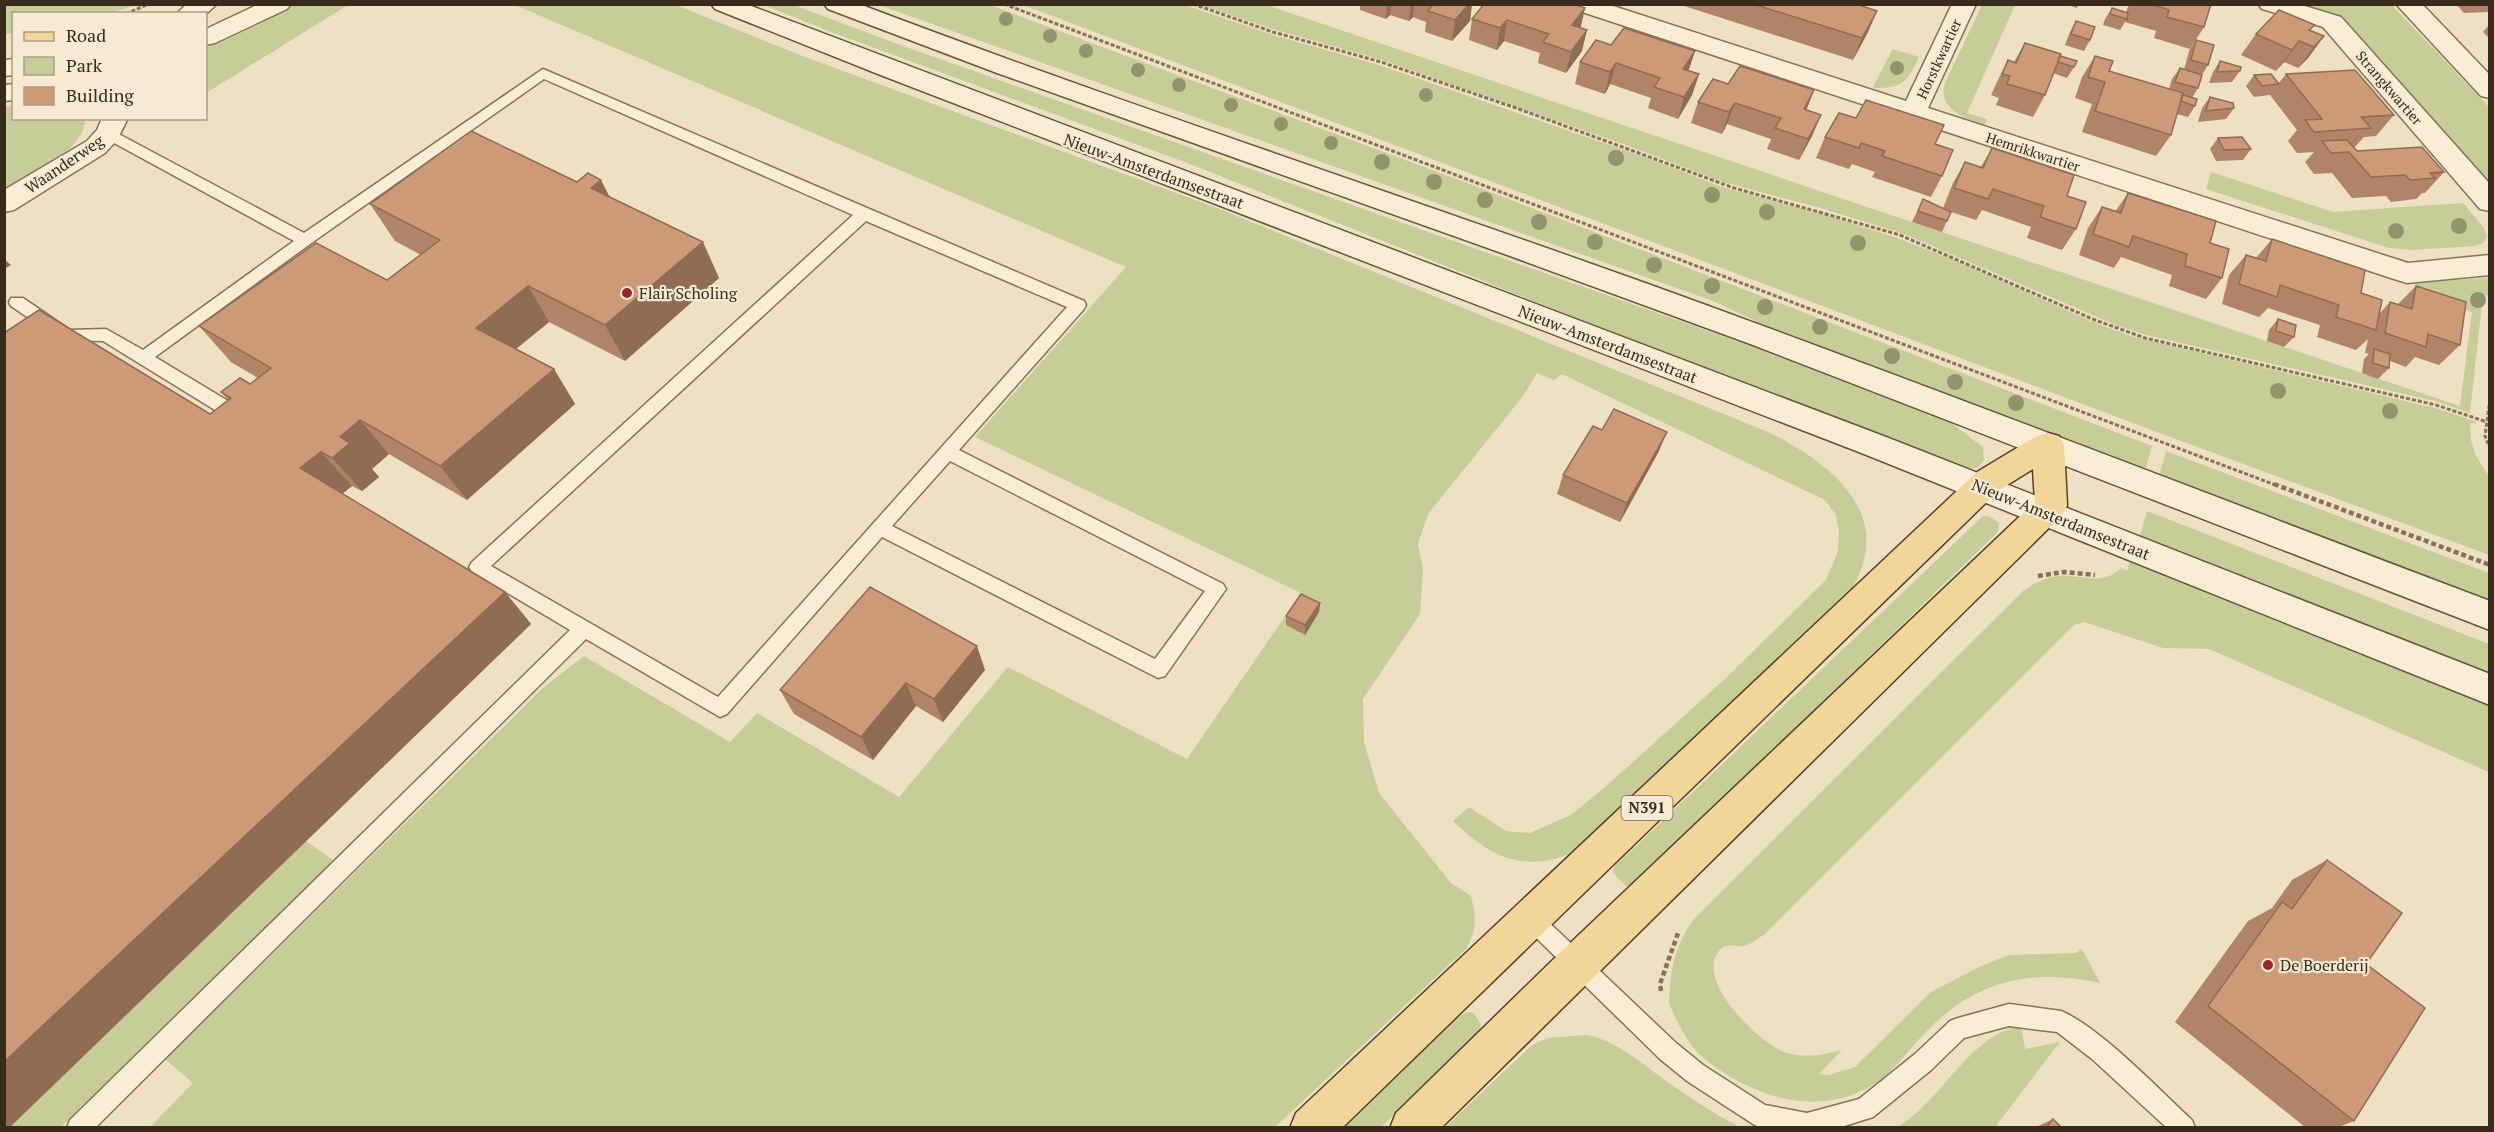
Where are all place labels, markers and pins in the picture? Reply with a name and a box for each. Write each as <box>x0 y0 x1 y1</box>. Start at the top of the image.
place label: Flair Scholing <box>639 282 738 304</box>
marker: Flair Scholing <box>620 286 634 300</box>
place label: De Boerderij <box>2280 954 2369 976</box>
marker: De Boerderij <box>2261 958 2275 972</box>

